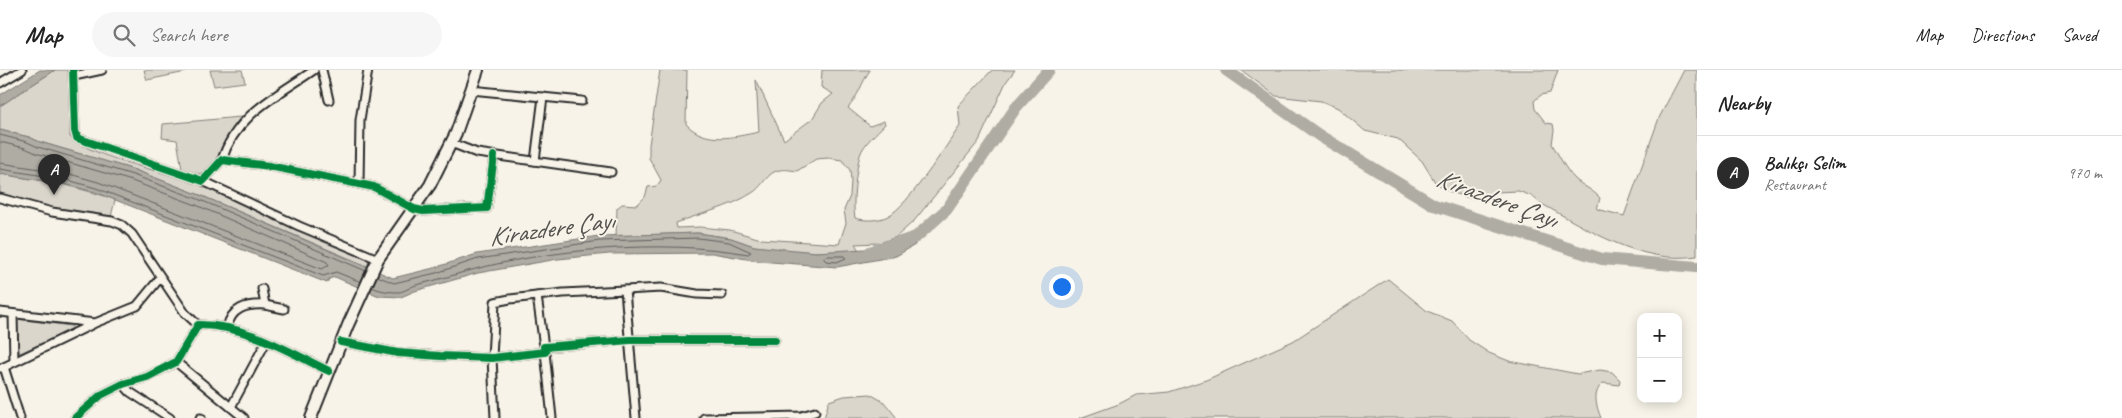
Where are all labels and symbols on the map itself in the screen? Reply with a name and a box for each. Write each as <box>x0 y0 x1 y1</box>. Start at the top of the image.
pin: A <box>38 154 70 195</box>
water label: Kirazdere Çayı <box>1432 161 1565 237</box>
water label: Kirazdere Çayı <box>486 203 619 254</box>
your location <box>1049 274 1075 300</box>

